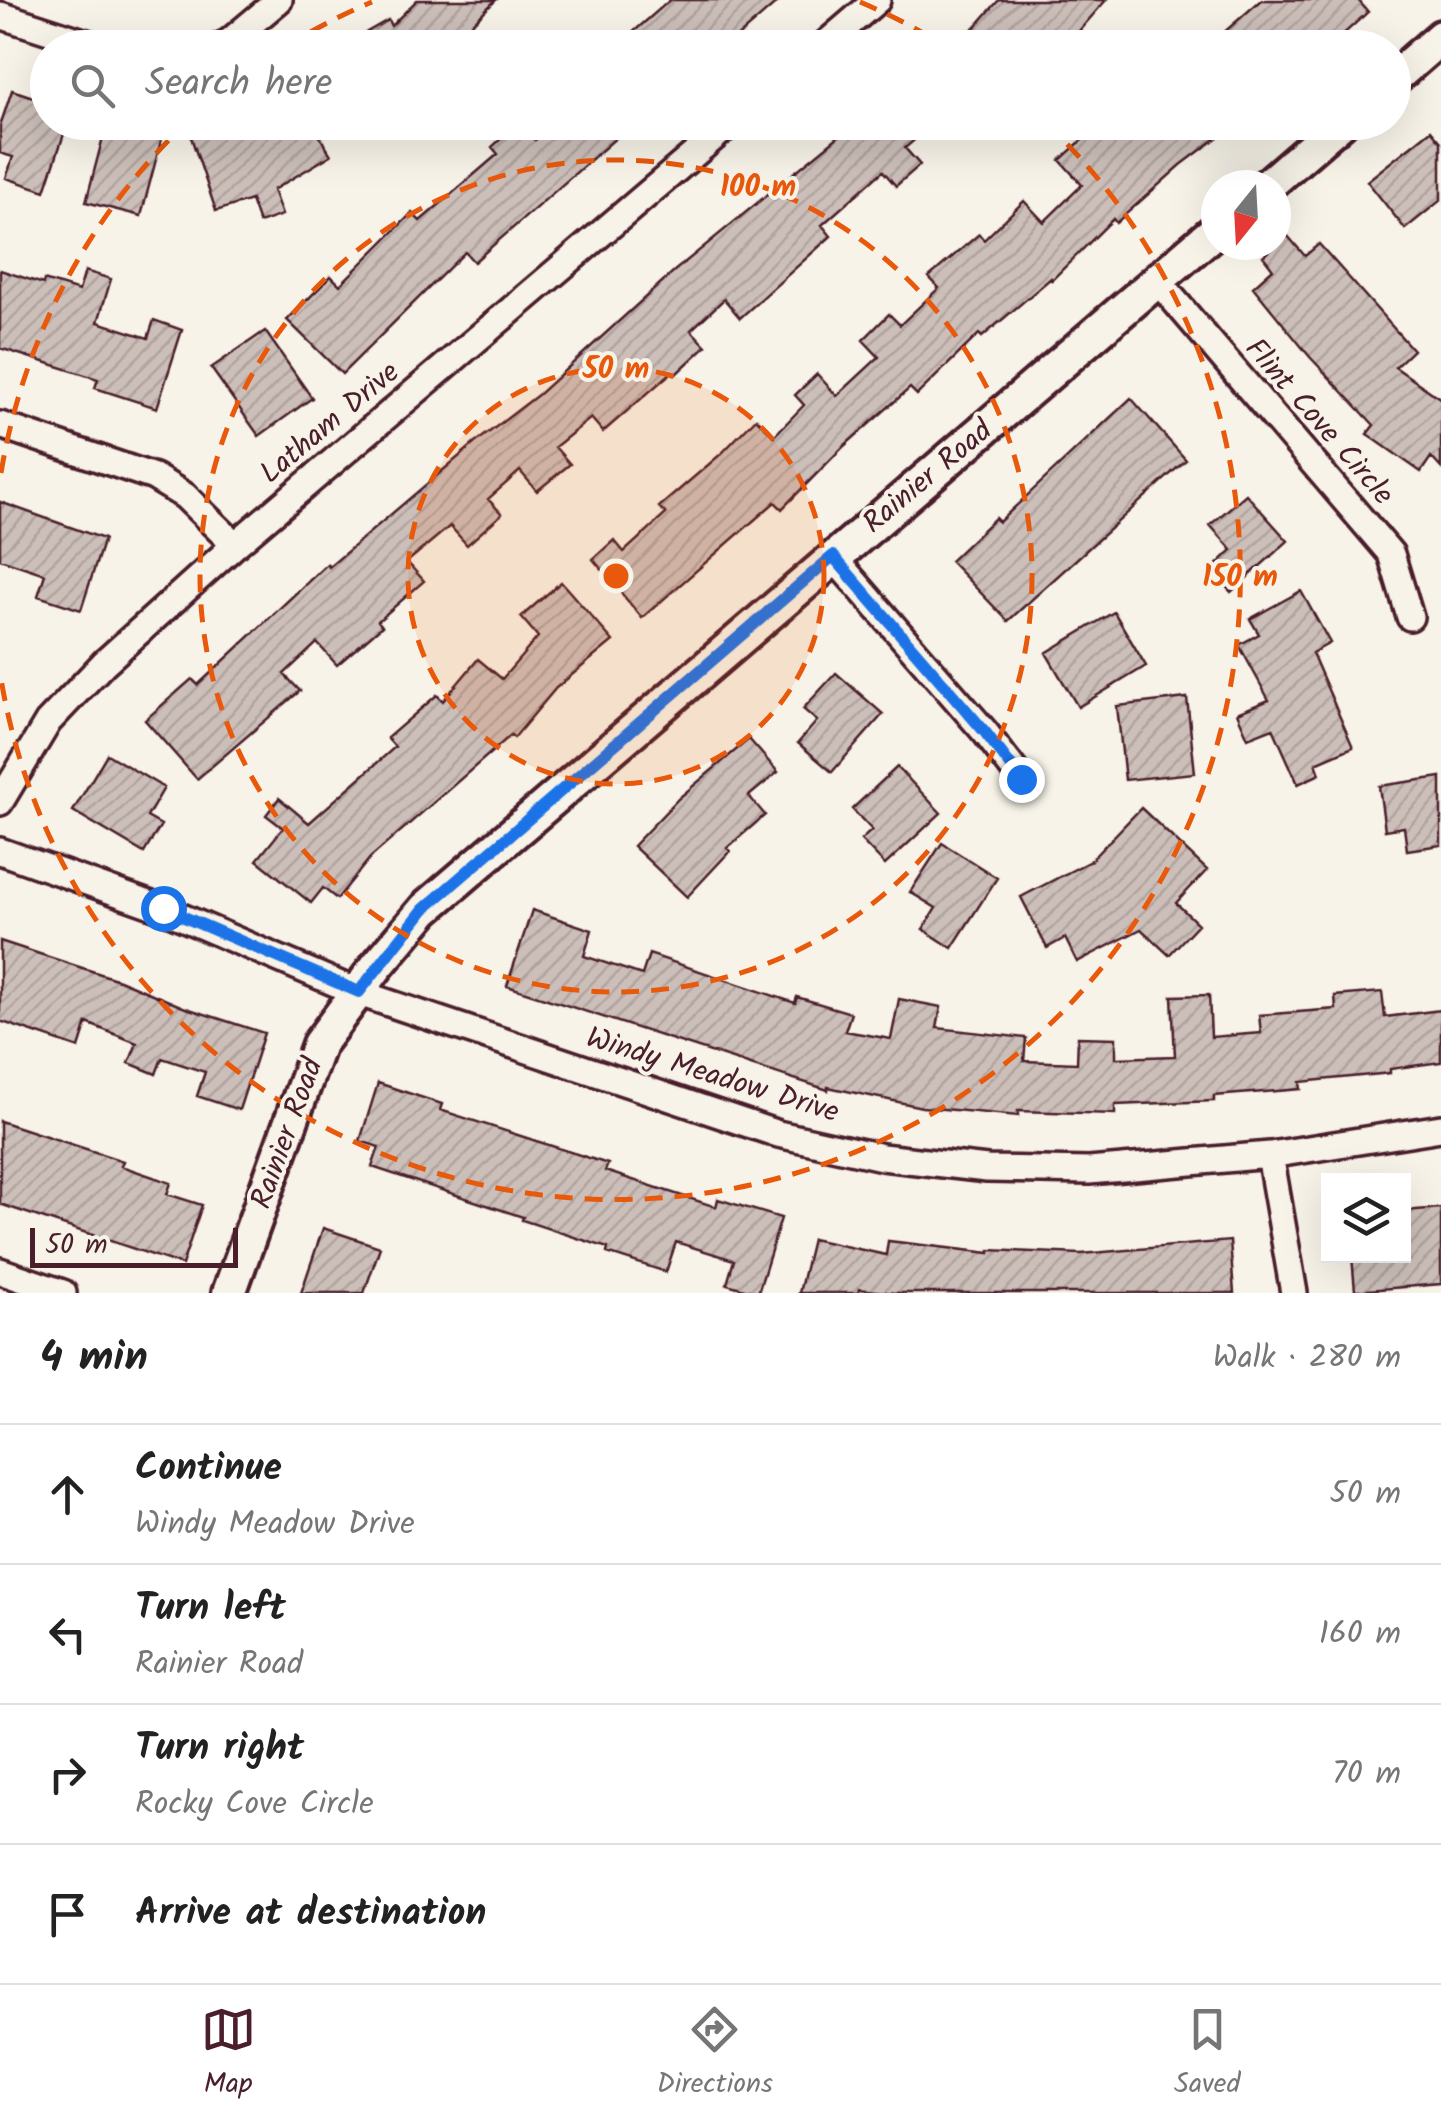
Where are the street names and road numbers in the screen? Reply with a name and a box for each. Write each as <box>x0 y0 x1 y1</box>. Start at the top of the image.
street label: Flint Cove Circle <box>1232 328 1405 517</box>
street label: Latham Drive <box>249 350 411 497</box>
street label: Rainier Road <box>853 408 1005 547</box>
street label: Windy Meadow Drive <box>580 1015 845 1137</box>
street label: Rainier Road <box>238 1051 338 1216</box>

